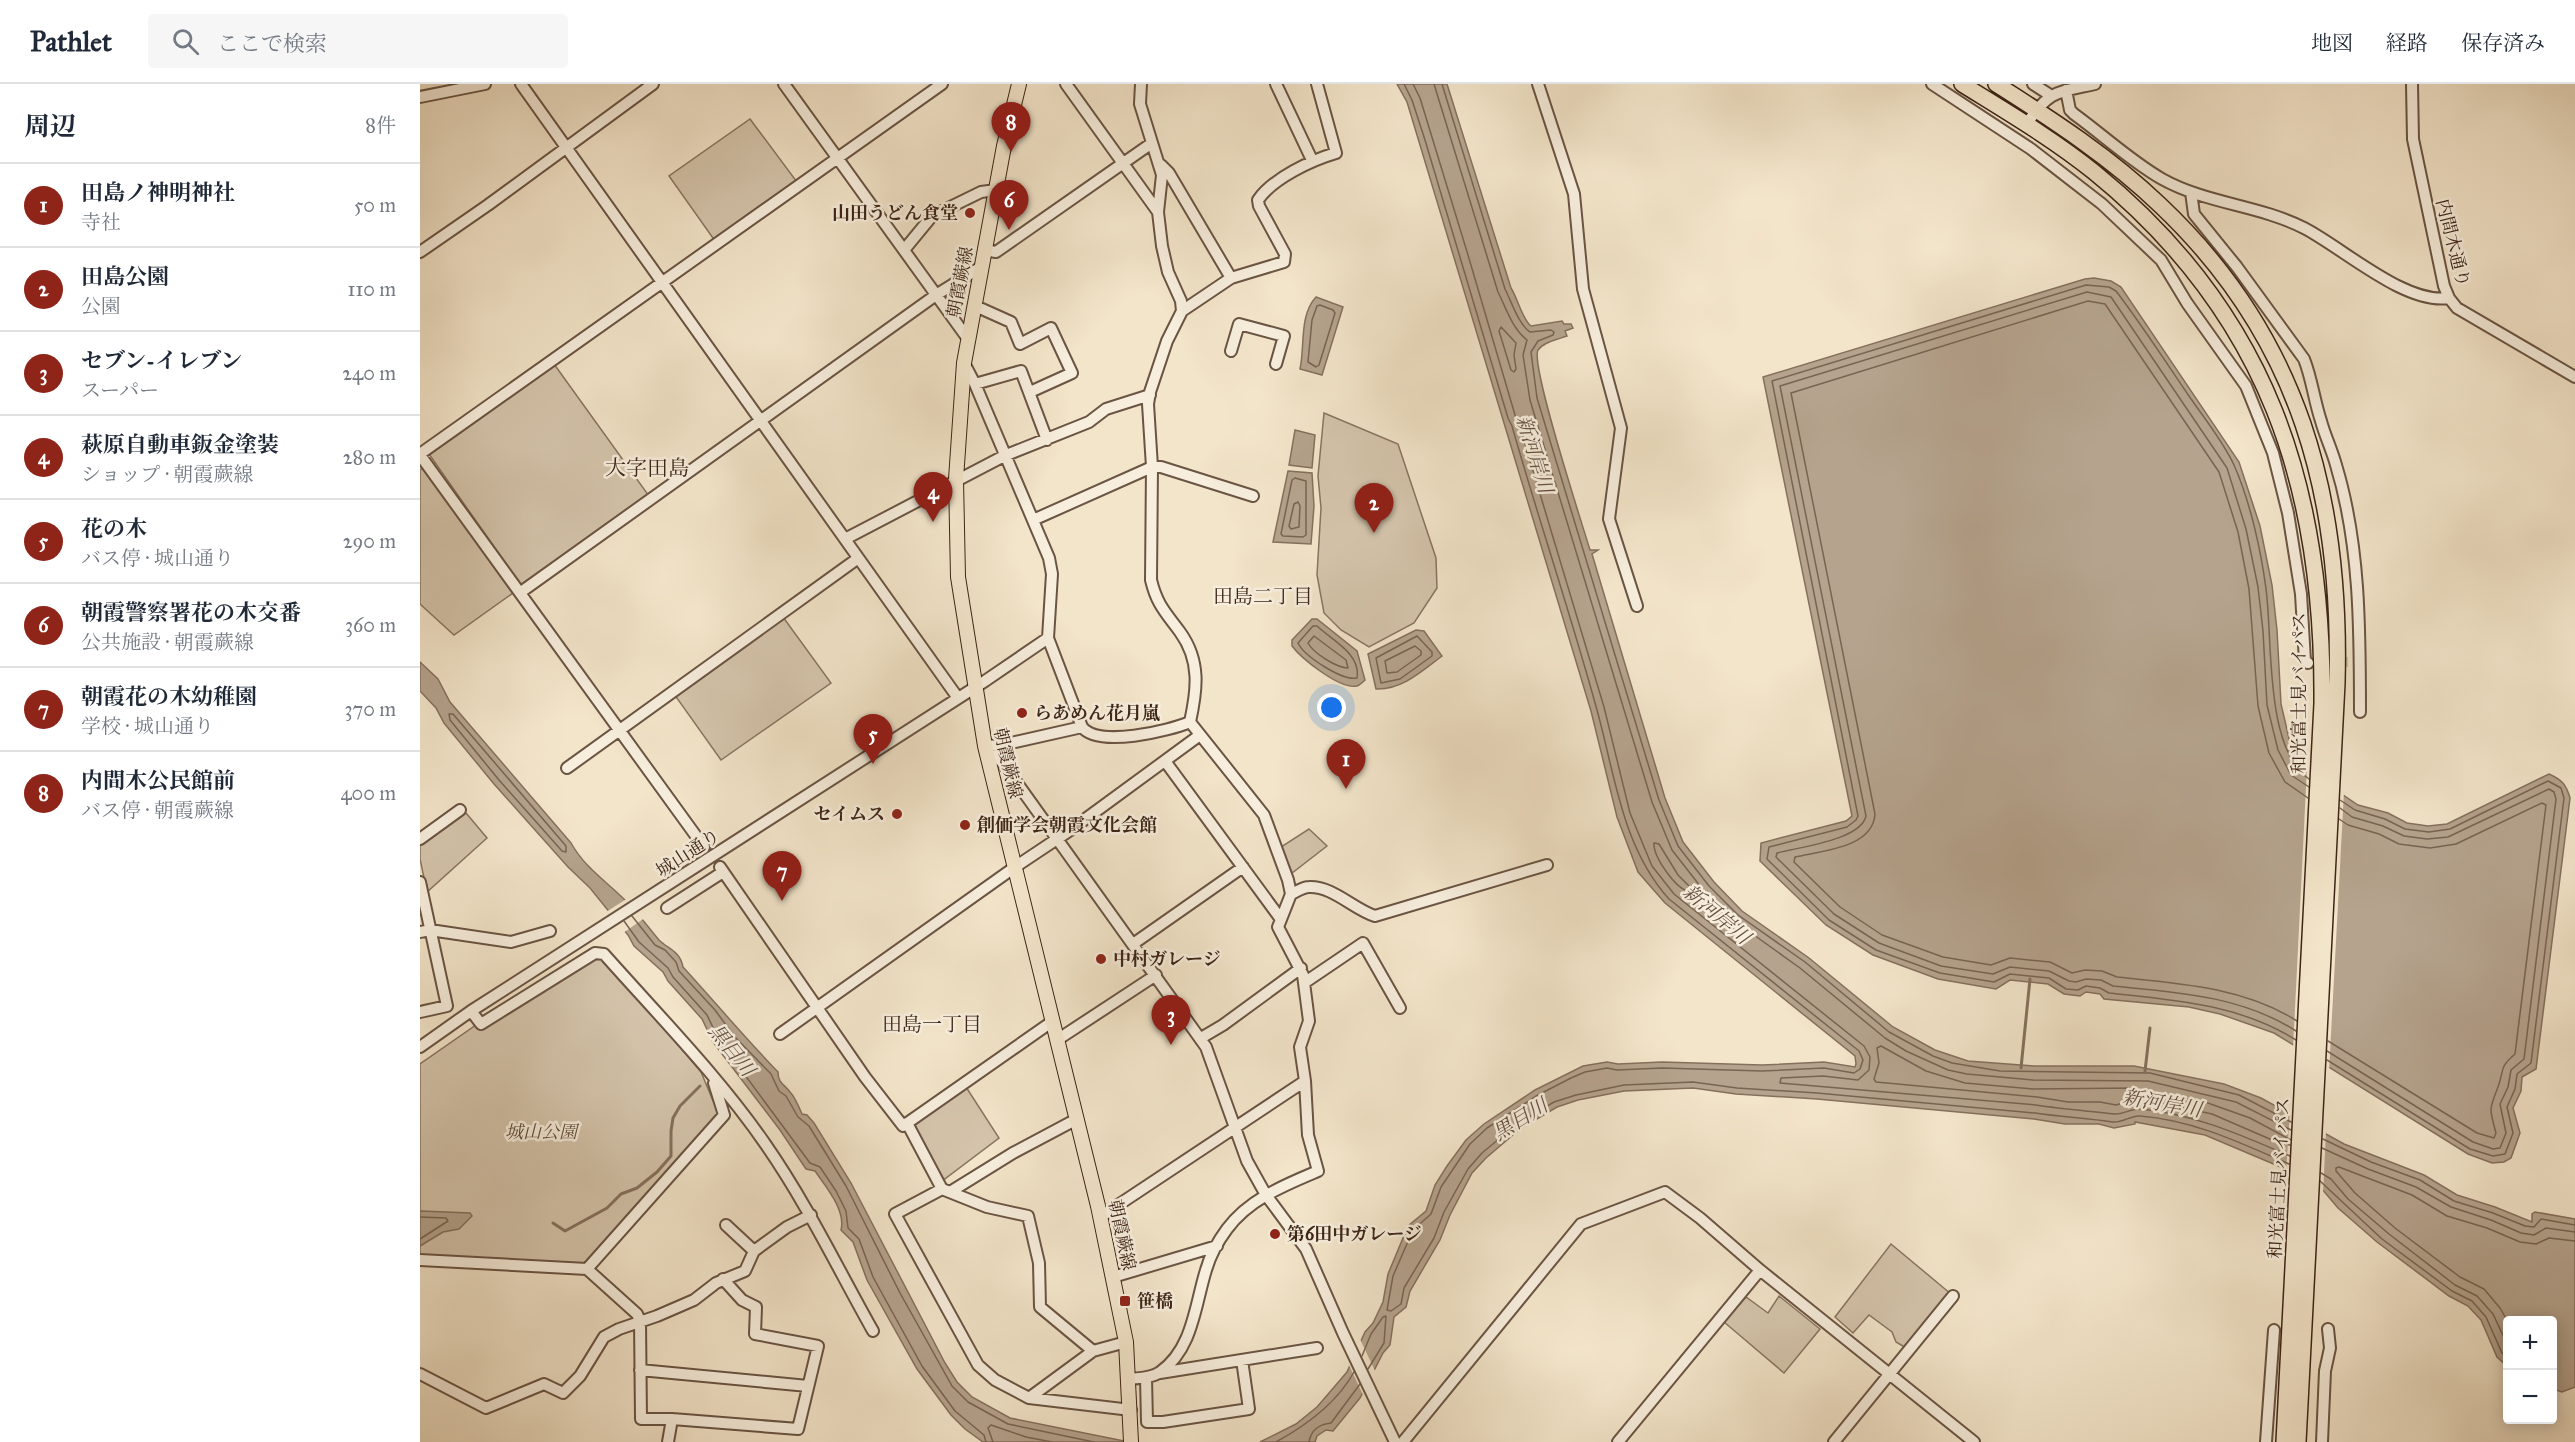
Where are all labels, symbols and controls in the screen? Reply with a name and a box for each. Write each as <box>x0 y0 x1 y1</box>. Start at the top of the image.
search box <box>148 14 568 68</box>
text: Pathlet <box>30 24 112 59</box>
icon: search <box>169 25 202 58</box>
text: ここで検索 <box>217 30 327 57</box>
text: 地図 <box>2311 30 2353 56</box>
text: 経路 <box>2386 30 2428 56</box>
text: 保存済み <box>2461 30 2545 56</box>
pin: 8 <box>992 103 1030 152</box>
text: 周辺 <box>24 110 76 142</box>
text: 8件 <box>365 113 396 137</box>
text: 田島ノ神明神社 <box>81 179 235 206</box>
pin: 6 <box>990 180 1028 230</box>
text: 1 <box>40 193 47 217</box>
text: 50 m <box>354 193 396 217</box>
street label: 内間木通り <box>2431 197 2475 289</box>
place label: 山田うどん食堂 <box>832 202 958 224</box>
marker: 山田うどん食堂 <box>963 206 977 220</box>
text: 寺社 <box>81 210 121 234</box>
street label: 朝霞蕨線 <box>942 245 978 319</box>
text: 田島公園 <box>81 263 169 290</box>
text: 2 <box>39 277 48 301</box>
text: 110 m <box>348 277 396 301</box>
text: 公園 <box>81 294 121 318</box>
text: セブン-イレブン <box>81 347 242 374</box>
text: 3 <box>40 361 48 385</box>
text: 240 m <box>342 361 396 385</box>
text: スーパー <box>81 378 159 402</box>
water label: 新河岸川 <box>1512 412 1559 498</box>
text: 萩原自動車鈑金塗装 <box>81 431 279 458</box>
text: 4 <box>38 445 49 469</box>
text: 280 m <box>343 445 396 469</box>
district label: 大字田島 <box>605 455 689 481</box>
text: ショップ · 朝霞蕨線 <box>81 462 254 486</box>
pin: 4 <box>914 472 952 522</box>
pin: 2 <box>1354 484 1394 533</box>
text: 花の木 <box>81 515 147 542</box>
text: 5 <box>39 529 48 553</box>
text: 290 m <box>343 529 396 553</box>
text: バス停 · 城山通り <box>81 546 234 570</box>
district label: 田島二丁目 <box>1213 584 1313 608</box>
text: 朝霞警察署花の木交番 <box>81 599 301 626</box>
street label: 和光富士見バイパス <box>2288 612 2310 774</box>
text: 6 <box>38 613 49 637</box>
text: 360 m <box>345 613 396 637</box>
text: 公共施設 · 朝霞蕨線 <box>81 630 254 654</box>
text: 朝霞花の木幼稚園 <box>81 683 257 710</box>
your location <box>1317 693 1346 722</box>
text: 7 <box>38 697 49 721</box>
text: 370 m <box>345 697 396 721</box>
place label: らあめん花月嵐 <box>1034 702 1160 724</box>
marker: らあめん花月嵐 <box>1015 706 1029 720</box>
text: 学校 · 城山通り <box>81 714 214 738</box>
pin: 5 <box>854 714 892 764</box>
street label: 朝霞蕨線 <box>989 725 1027 801</box>
pin: 1 <box>1326 740 1366 789</box>
text: 内間木公民館前 <box>81 767 235 794</box>
text: 8 <box>38 781 49 805</box>
text: 400 m <box>340 781 396 805</box>
text: バス停 · 朝霞蕨線 <box>81 798 234 822</box>
place label: セイムス <box>814 803 885 825</box>
marker: セイムス <box>890 807 904 821</box>
place label: 創価学会朝霞文化会館 <box>977 814 1157 836</box>
marker: 創価学会朝霞文化会館 <box>958 818 972 832</box>
street label: 城山通り <box>652 824 724 882</box>
pin: 7 <box>762 852 802 901</box>
water label: 新河岸川 <box>1679 879 1757 950</box>
place label: 中村ガレージ <box>1113 948 1221 970</box>
marker: 中村ガレージ <box>1094 952 1108 966</box>
pin: 3 <box>1152 996 1191 1045</box>
district label: 田島一丁目 <box>882 1012 982 1036</box>
water label: 黒目川 <box>704 1019 761 1082</box>
water label: 新河岸川 <box>2121 1084 2205 1122</box>
water label: 黒目川 <box>1488 1092 1553 1145</box>
street label: 和光富士見バイパス <box>2264 1097 2294 1259</box>
park label: 城山公園 <box>505 1121 580 1143</box>
street label: 朝霞蕨線 <box>1104 1197 1140 1273</box>
place label: 第6田中ガレージ <box>1287 1223 1422 1245</box>
marker: 第6田中ガレージ <box>1268 1227 1282 1241</box>
place label: 笹橋 <box>1137 1290 1173 1312</box>
marker: 笹橋 <box>1118 1294 1132 1308</box>
map controls <box>2503 1316 2557 1424</box>
button: + <box>2503 1316 2557 1370</box>
button: − <box>2503 1370 2557 1424</box>

